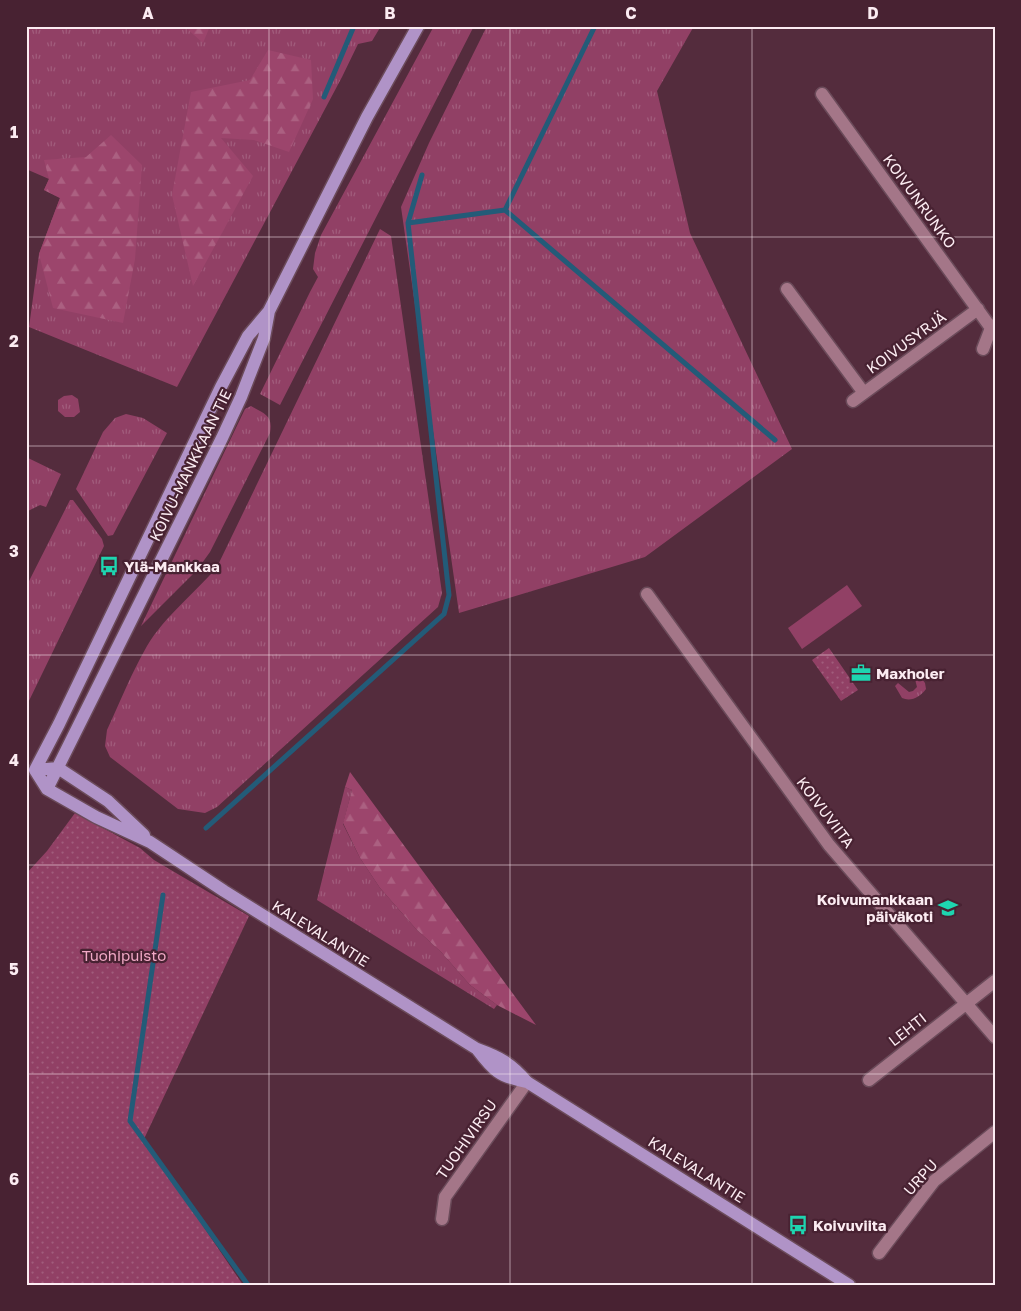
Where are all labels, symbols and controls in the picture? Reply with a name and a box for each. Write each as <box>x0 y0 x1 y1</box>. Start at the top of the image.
text: A <box>142 3 154 23</box>
text: B <box>384 3 396 23</box>
text: C <box>625 3 637 23</box>
text: D <box>867 3 879 23</box>
text: 1 <box>10 122 18 142</box>
street label: KOIVUNRUNKO <box>880 150 960 252</box>
street label: KOIVUSYRJÄ <box>863 307 949 377</box>
text: 2 <box>9 331 19 351</box>
street label: KOIVU-MANKKAAN TIE <box>145 386 235 544</box>
text: 3 <box>9 541 19 561</box>
bus stop icon: Ylä-Mankkaa <box>98 555 120 577</box>
place label: Ylä-Mankkaa <box>124 557 220 575</box>
office icon: Maxholer <box>850 662 872 684</box>
place label: Maxholer <box>876 664 945 682</box>
text: 4 <box>9 750 19 770</box>
street label: KOIVUVIITA <box>793 773 859 851</box>
place label: Koivumankkaan päiväkoti <box>817 890 933 925</box>
street label: KALEVALANTIE <box>269 896 373 970</box>
school or university icon: Koivumankkaan päiväkoti <box>937 897 959 919</box>
park label: Tuohipuisto <box>82 946 166 964</box>
text: 5 <box>9 959 19 979</box>
street label: LEHTI <box>884 1009 930 1049</box>
street label: TUOHIVIRSU <box>432 1096 500 1182</box>
street label: KALEVALANTIE <box>645 1132 749 1206</box>
street label: URPU <box>899 1155 941 1199</box>
text: 6 <box>9 1169 19 1189</box>
bus stop icon: Koivuviita <box>787 1214 809 1236</box>
place label: Koivuviita <box>813 1216 887 1234</box>

